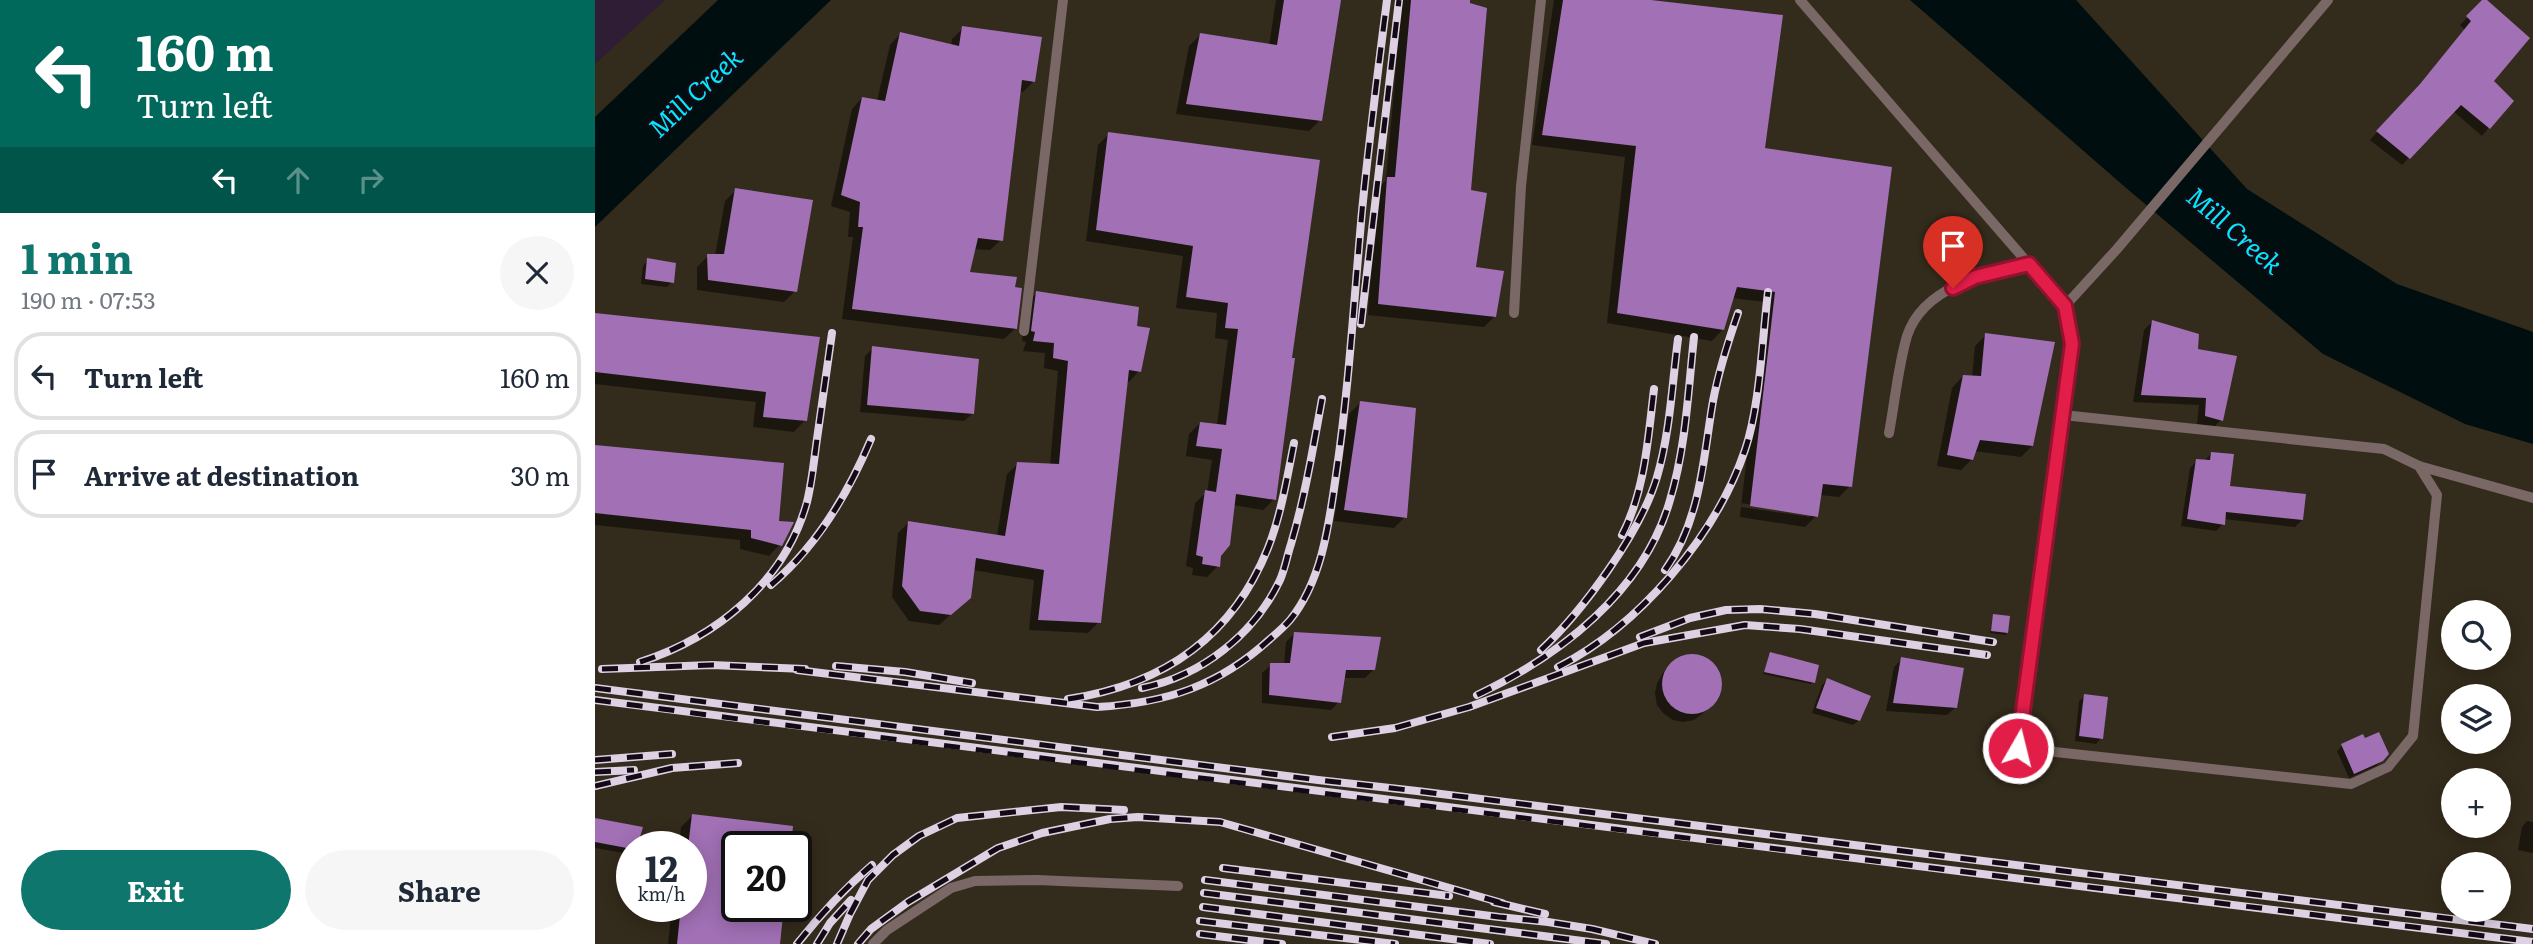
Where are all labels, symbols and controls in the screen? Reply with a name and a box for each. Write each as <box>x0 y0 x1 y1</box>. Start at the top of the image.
text: 160 m <box>136 13 274 86</box>
icon: left <box>21 28 112 119</box>
water label: Mill Creek <box>638 36 750 145</box>
text: Turn left <box>136 80 273 128</box>
icon: left <box>206 161 244 199</box>
icon: ahead <box>279 161 317 199</box>
icon: right <box>352 161 390 199</box>
water label: Mill Creek <box>2179 176 2293 282</box>
pin <box>1923 216 1983 288</box>
text: 1 min <box>21 225 133 287</box>
icon: arrive <box>1934 227 1972 265</box>
button: close <box>500 236 574 310</box>
text: 190 m · 07:53 <box>21 282 156 316</box>
icon: left <box>25 357 63 395</box>
text: Turn left <box>84 357 203 396</box>
text: 160 m <box>500 357 570 396</box>
icon: arrive <box>25 455 63 493</box>
text: Arrive at destination <box>84 455 359 494</box>
text: 30 m <box>510 455 570 494</box>
map controls <box>2441 600 2511 922</box>
button: search <box>2441 600 2511 670</box>
button: layers <box>2441 684 2511 754</box>
position arrow <box>1981 711 2055 785</box>
button: + <box>2441 768 2511 838</box>
speed limit sign: 20 <box>721 831 812 922</box>
text: 12 <box>645 841 678 893</box>
button: Exit <box>21 850 291 930</box>
button: Share <box>305 850 574 930</box>
button: − <box>2441 852 2511 922</box>
text: km/h <box>638 880 685 907</box>

